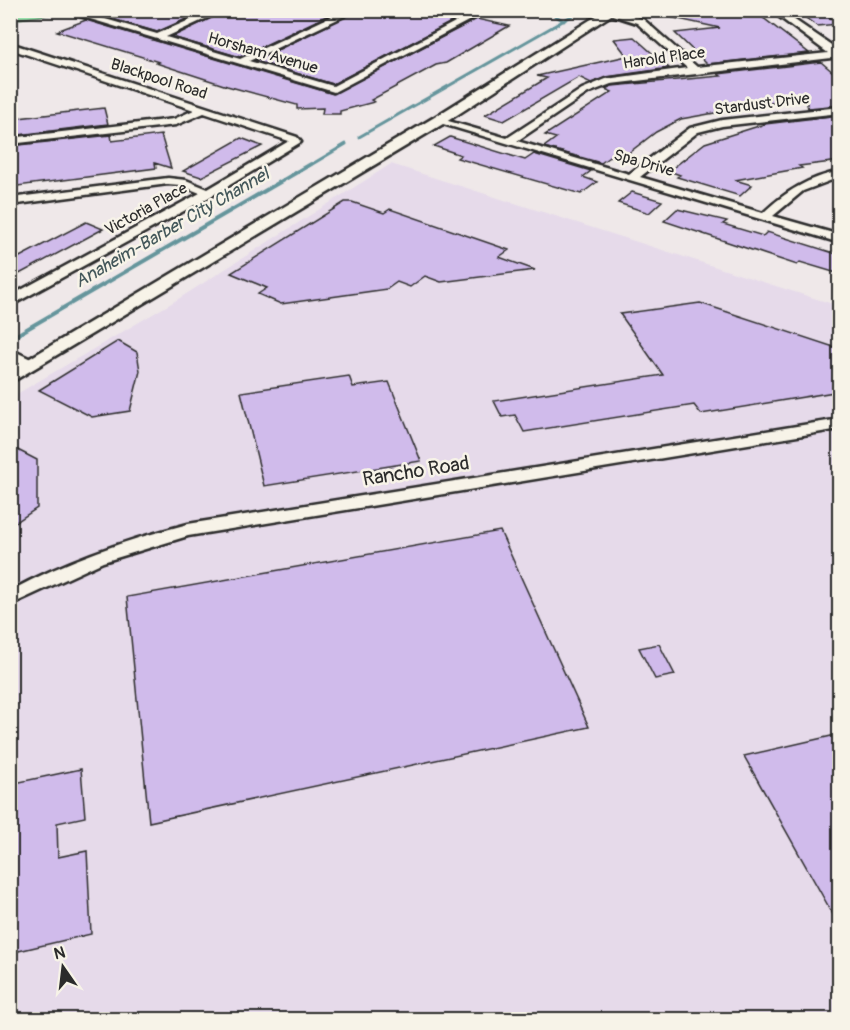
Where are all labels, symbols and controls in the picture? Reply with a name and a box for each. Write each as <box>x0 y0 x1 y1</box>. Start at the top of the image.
street label: Horsham Avenue <box>206 28 320 78</box>
street label: Harold Place <box>622 42 706 74</box>
street label: Blackpool Road <box>108 54 210 104</box>
street label: Stardust Drive <box>713 88 811 120</box>
street label: Spa Drive <box>611 145 677 181</box>
water label: Anaheim-Barber City Channel <box>71 162 275 293</box>
street label: Victoria Place <box>101 178 191 240</box>
street label: Rancho Road <box>361 450 471 492</box>
north arrow <box>33 937 93 997</box>
text: N <box>52 942 67 964</box>

